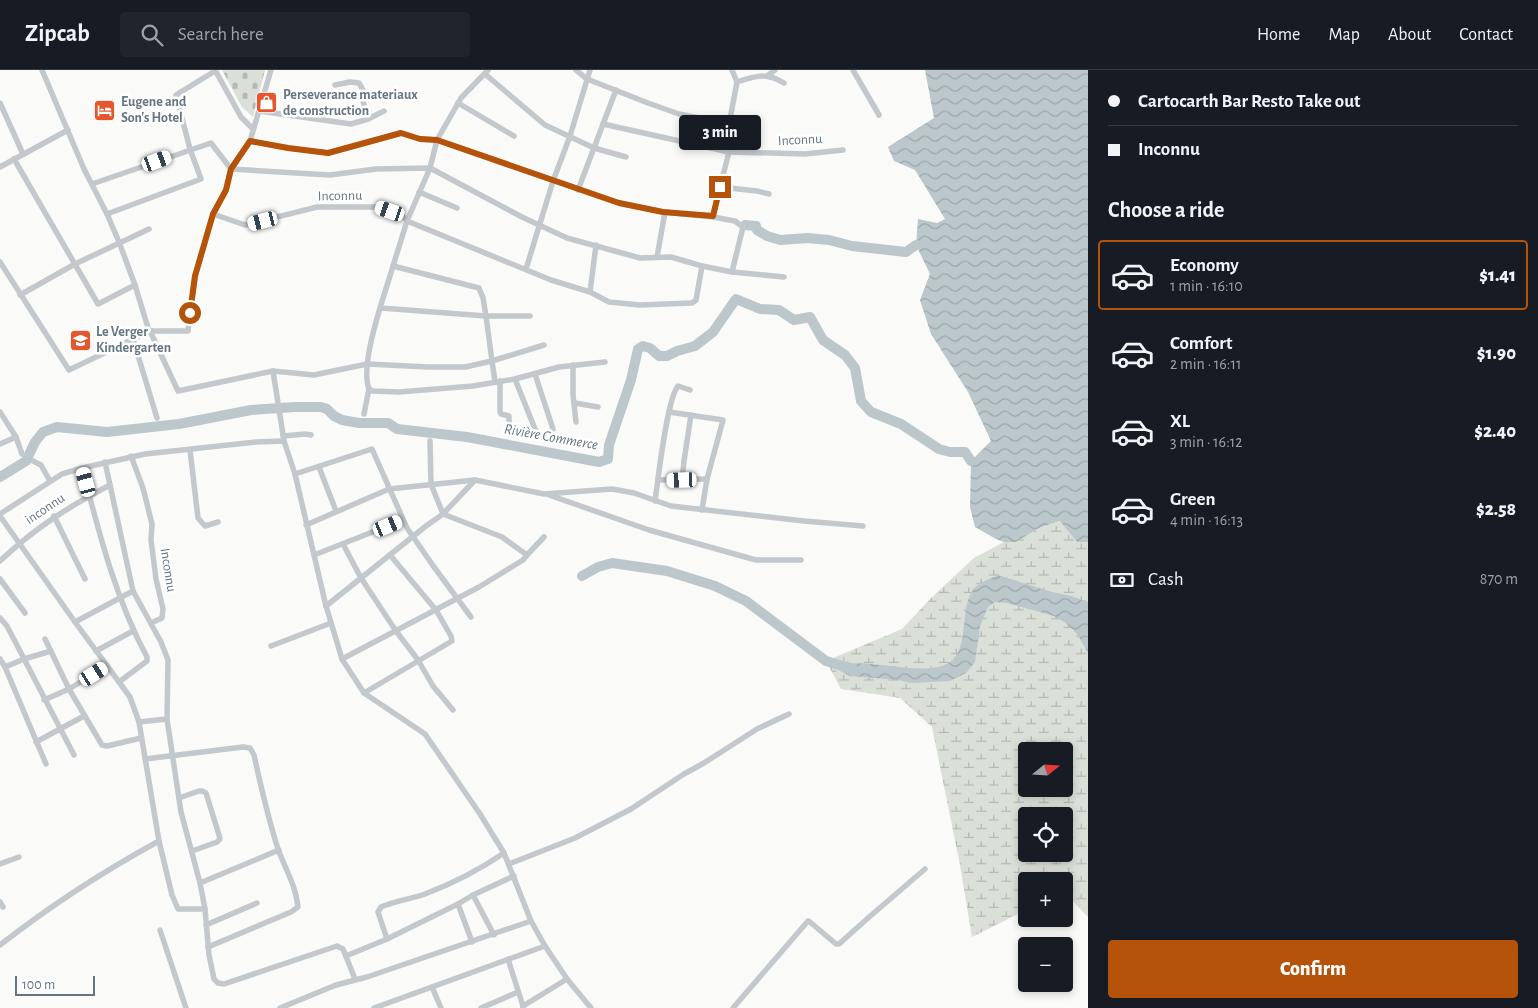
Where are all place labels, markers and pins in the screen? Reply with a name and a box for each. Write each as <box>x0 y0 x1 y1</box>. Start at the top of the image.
place label: Perseverance materiaux de construction <box>283 88 418 118</box>
shop icon: Perseverance materiaux de construction <box>255 91 279 115</box>
place label: Eugene and Son's Hotel <box>121 95 187 125</box>
hotel icon: Eugene and Son's Hotel <box>93 98 117 122</box>
place label: Le Verger Kindergarten <box>96 325 171 355</box>
school or university icon: Le Verger Kindergarten <box>68 328 92 352</box>

